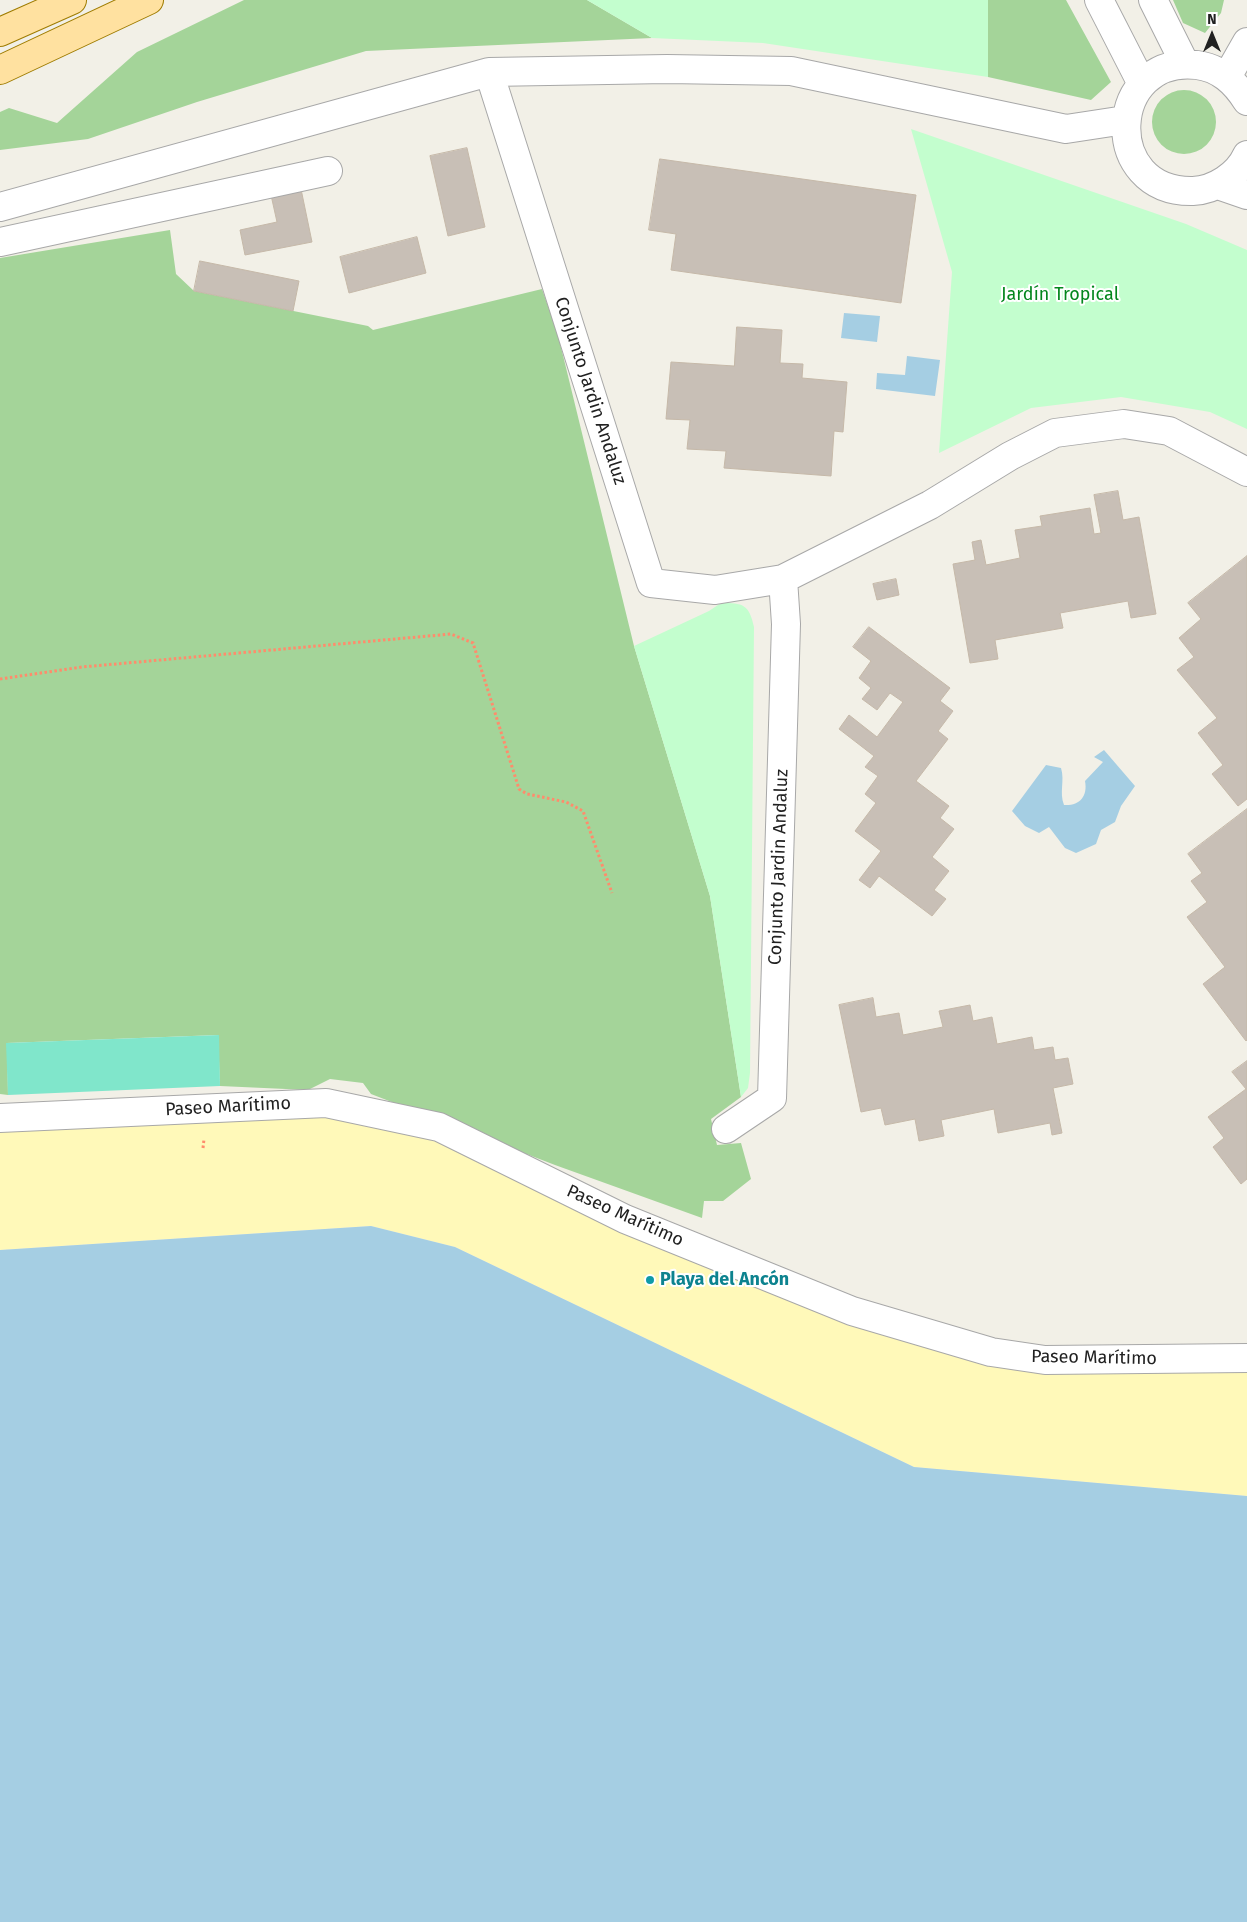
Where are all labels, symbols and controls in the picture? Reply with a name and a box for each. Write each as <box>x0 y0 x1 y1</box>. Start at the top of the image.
north arrow <box>1187 10 1237 60</box>
text: N <box>1207 11 1217 28</box>
park label: Jardín Tropical <box>1001 284 1119 306</box>
street label: Conjunto Jardin Andaluz <box>549 294 631 488</box>
street label: Conjunto Jardin Andaluz <box>765 769 793 965</box>
street label: Paseo Marítimo <box>165 1093 291 1121</box>
street label: Paseo Marítimo <box>563 1181 687 1251</box>
place label: Playa del Ancón <box>660 1269 789 1291</box>
marker: Playa del Ancón <box>644 1274 656 1286</box>
street label: Paseo Marítimo <box>1031 1346 1157 1370</box>

